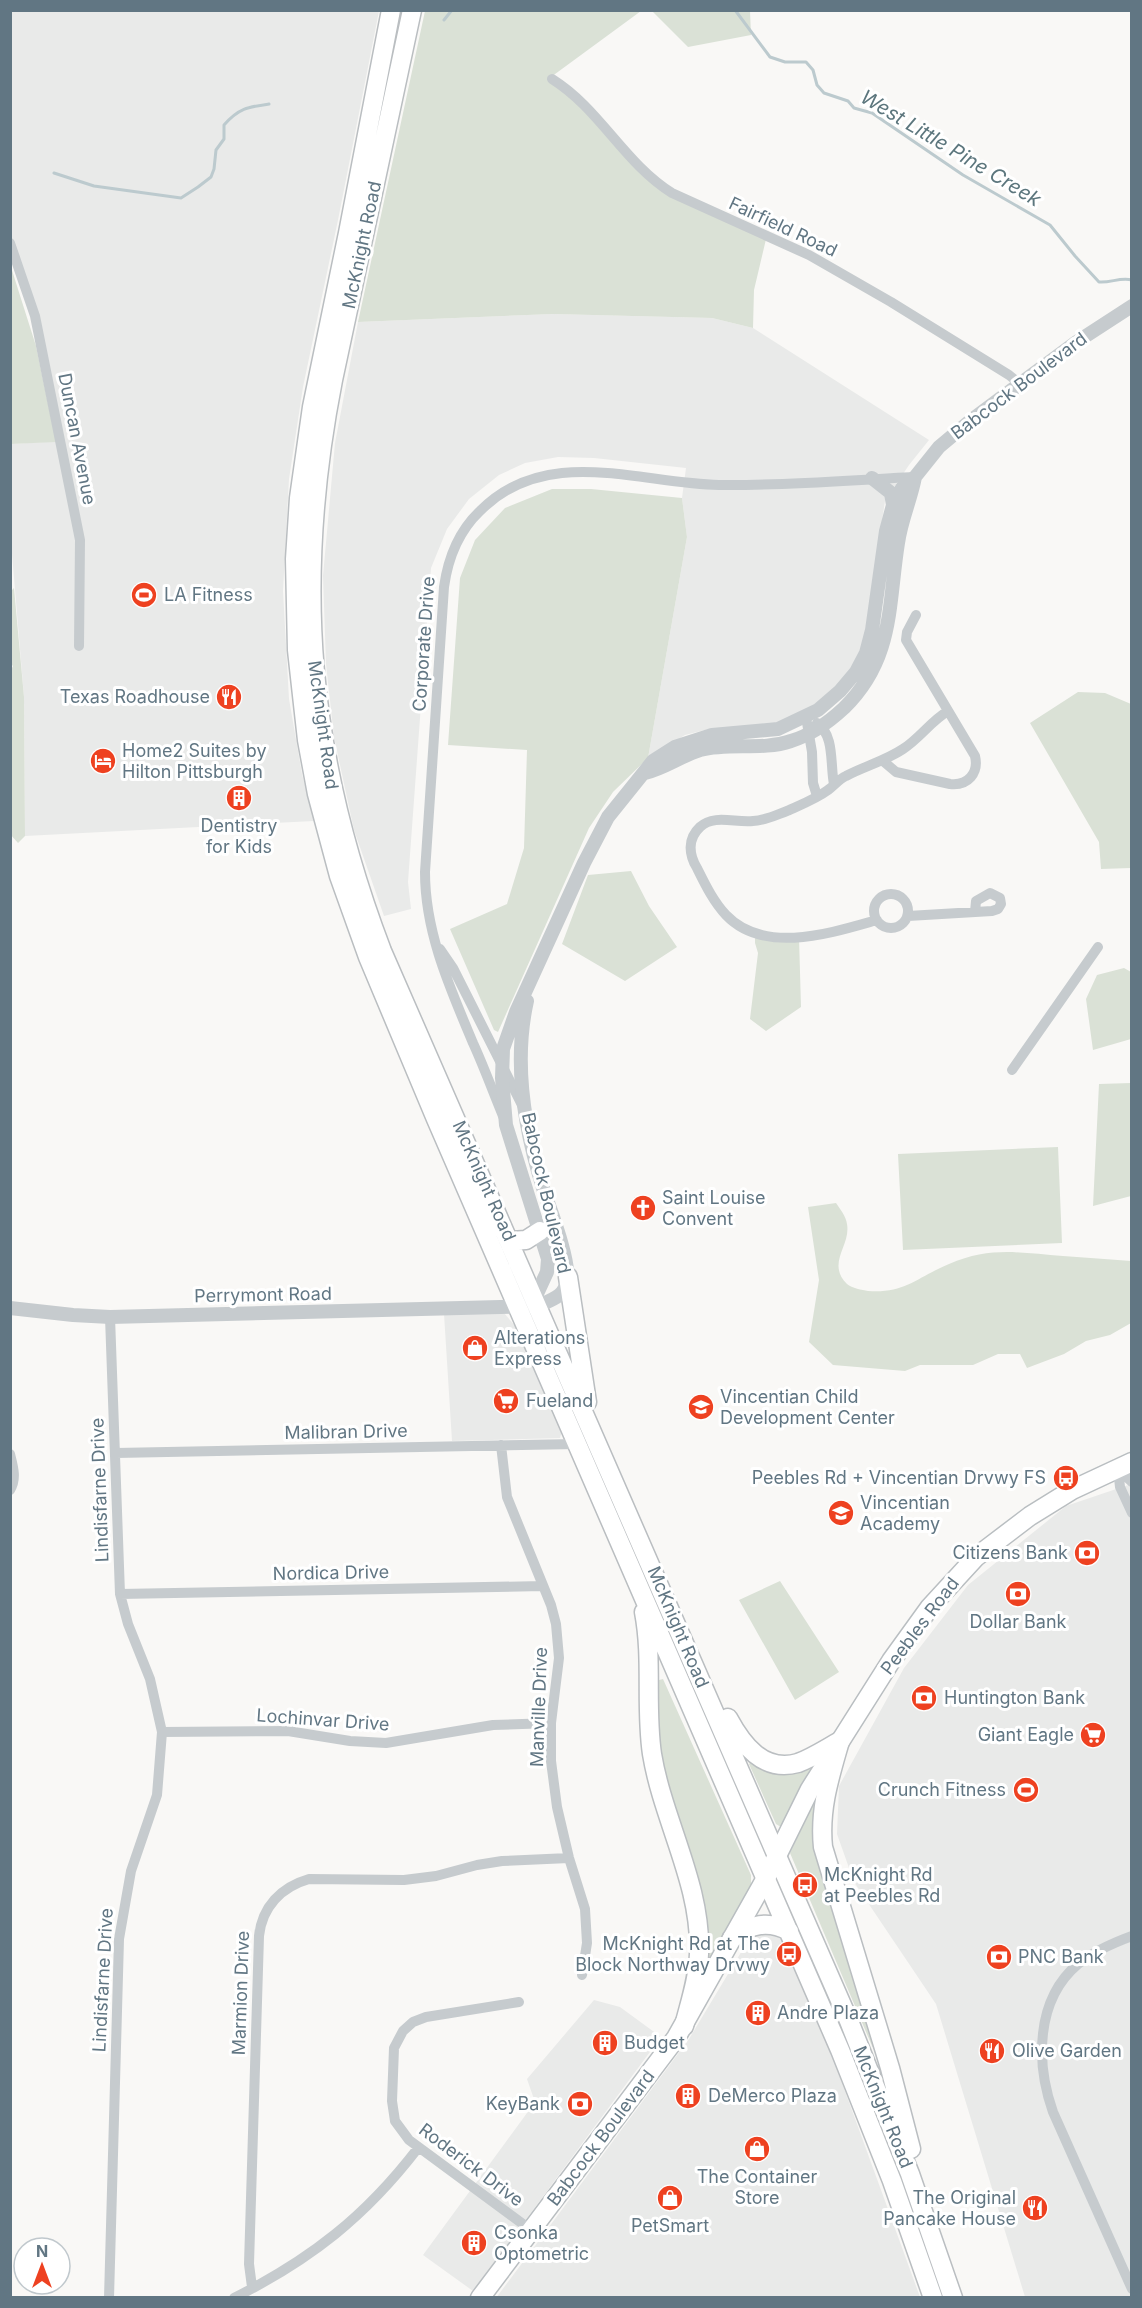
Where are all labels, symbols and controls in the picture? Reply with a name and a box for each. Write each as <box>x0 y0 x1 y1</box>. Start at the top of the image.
water label: West Little Pine Creek <box>856 85 1046 212</box>
street label: McKnight Road <box>338 179 385 311</box>
street label: Fairfield Road <box>726 192 841 261</box>
street label: Babcock Boulevard <box>947 328 1091 444</box>
street label: Duncan Avenue <box>54 371 101 507</box>
street label: Corporate Drive <box>408 576 439 712</box>
sports icon: LA Fitness <box>129 580 159 610</box>
place label: LA Fitness <box>164 584 253 605</box>
street label: McKnight Road <box>304 659 343 791</box>
restaurant icon: Texas Roadhouse <box>214 682 244 712</box>
place label: Texas Roadhouse <box>60 686 210 707</box>
place label: Home2 Suites by Hilton Pittsburgh <box>122 740 267 782</box>
hotel icon: Home2 Suites by Hilton Pittsburgh <box>88 746 118 776</box>
building icon: Dentistry for Kids <box>224 783 254 813</box>
place label: Dentistry for Kids <box>201 815 277 857</box>
street label: Babcock Boulevard <box>518 1110 575 1275</box>
street label: McKnight Road <box>448 1117 520 1244</box>
place label: Saint Louise Convent <box>662 1187 766 1229</box>
church icon: Saint Louise Convent <box>628 1193 658 1223</box>
street label: Perrymont Road <box>194 1283 332 1306</box>
place label: Alterations Express <box>494 1327 585 1369</box>
shop icon: Alterations Express <box>460 1333 490 1363</box>
supermarket icon: Fueland <box>491 1386 521 1416</box>
place label: Vincentian Child Development Center <box>720 1386 895 1428</box>
place label: Fueland <box>526 1390 593 1411</box>
school or university icon: Vincentian Child Development Center <box>686 1392 716 1422</box>
street label: Lindisfarne Drive <box>86 1417 113 1563</box>
street label: Malibran Drive <box>284 1420 408 1443</box>
bus stop icon: Peebles Rd + Vincentian Drvwy FS <box>1051 1463 1081 1493</box>
place label: Peebles Rd + Vincentian Drvwy FS <box>752 1467 1046 1488</box>
place label: Vincentian Academy <box>860 1492 950 1534</box>
school or university icon: Vincentian Academy <box>826 1498 856 1528</box>
bank icon: Citizens Bank <box>1072 1538 1102 1568</box>
place label: Citizens Bank <box>952 1542 1068 1563</box>
street label: Nordica Drive <box>273 1561 389 1584</box>
street label: McKnight Road <box>643 1563 713 1691</box>
street label: Peebles Road <box>876 1573 963 1678</box>
bank icon: Dollar Bank <box>1003 1579 1033 1609</box>
place label: Dollar Bank <box>970 1611 1067 1632</box>
street label: Manville Drive <box>526 1647 551 1767</box>
bank icon: Huntington Bank <box>909 1683 939 1713</box>
place label: Huntington Bank <box>944 1687 1085 1708</box>
street label: Lochinvar Drive <box>256 1704 390 1735</box>
supermarket icon: Giant Eagle <box>1078 1720 1108 1750</box>
place label: Giant Eagle <box>978 1724 1074 1745</box>
sports icon: Crunch Fitness <box>1011 1775 1041 1805</box>
place label: Crunch Fitness <box>878 1779 1006 1800</box>
place label: McKnight Rd at Peebles Rd <box>824 1864 940 1906</box>
bus stop icon: McKnight Rd at Peebles Rd <box>790 1870 820 1900</box>
street label: Lindisfarne Drive <box>88 1907 117 2053</box>
street label: Marmion Drive <box>228 1930 253 2056</box>
place label: McKnight Rd at The Block Northway Drvwy <box>575 1933 770 1975</box>
bus stop icon: McKnight Rd at The Block Northway Drvwy <box>774 1939 804 1969</box>
bank icon: PNC Bank <box>984 1942 1014 1972</box>
place label: PNC Bank <box>1018 1946 1104 1967</box>
building icon: Andre Plaza <box>743 1998 773 2028</box>
place label: Andre Plaza <box>777 2002 879 2023</box>
building icon: Budget <box>590 2028 620 2058</box>
place label: Budget <box>624 2032 685 2053</box>
restaurant icon: Olive Garden <box>977 2036 1007 2066</box>
place label: Olive Garden <box>1012 2040 1122 2061</box>
street label: McKnight Road <box>849 2043 917 2171</box>
street label: Babcock Boulevard <box>543 2066 659 2210</box>
building icon: DeMerco Plaza <box>673 2081 703 2111</box>
place label: DeMerco Plaza <box>708 2085 837 2106</box>
bank icon: KeyBank <box>565 2089 595 2119</box>
place label: KeyBank <box>486 2093 560 2114</box>
street label: Roderick Drive <box>415 2119 528 2211</box>
shop icon: The Container Store <box>742 2134 772 2164</box>
place label: The Container Store <box>697 2166 818 2208</box>
shop icon: PetSmart <box>655 2183 685 2213</box>
place label: The Original Pancake House <box>883 2187 1016 2229</box>
restaurant icon: The Original Pancake House <box>1020 2193 1050 2223</box>
place label: PetSmart <box>631 2215 709 2236</box>
place label: Csonka Optometric <box>494 2222 589 2264</box>
building icon: Csonka Optometric <box>459 2228 489 2258</box>
north arrow <box>12 2236 72 2296</box>
text: N <box>36 2241 48 2261</box>

